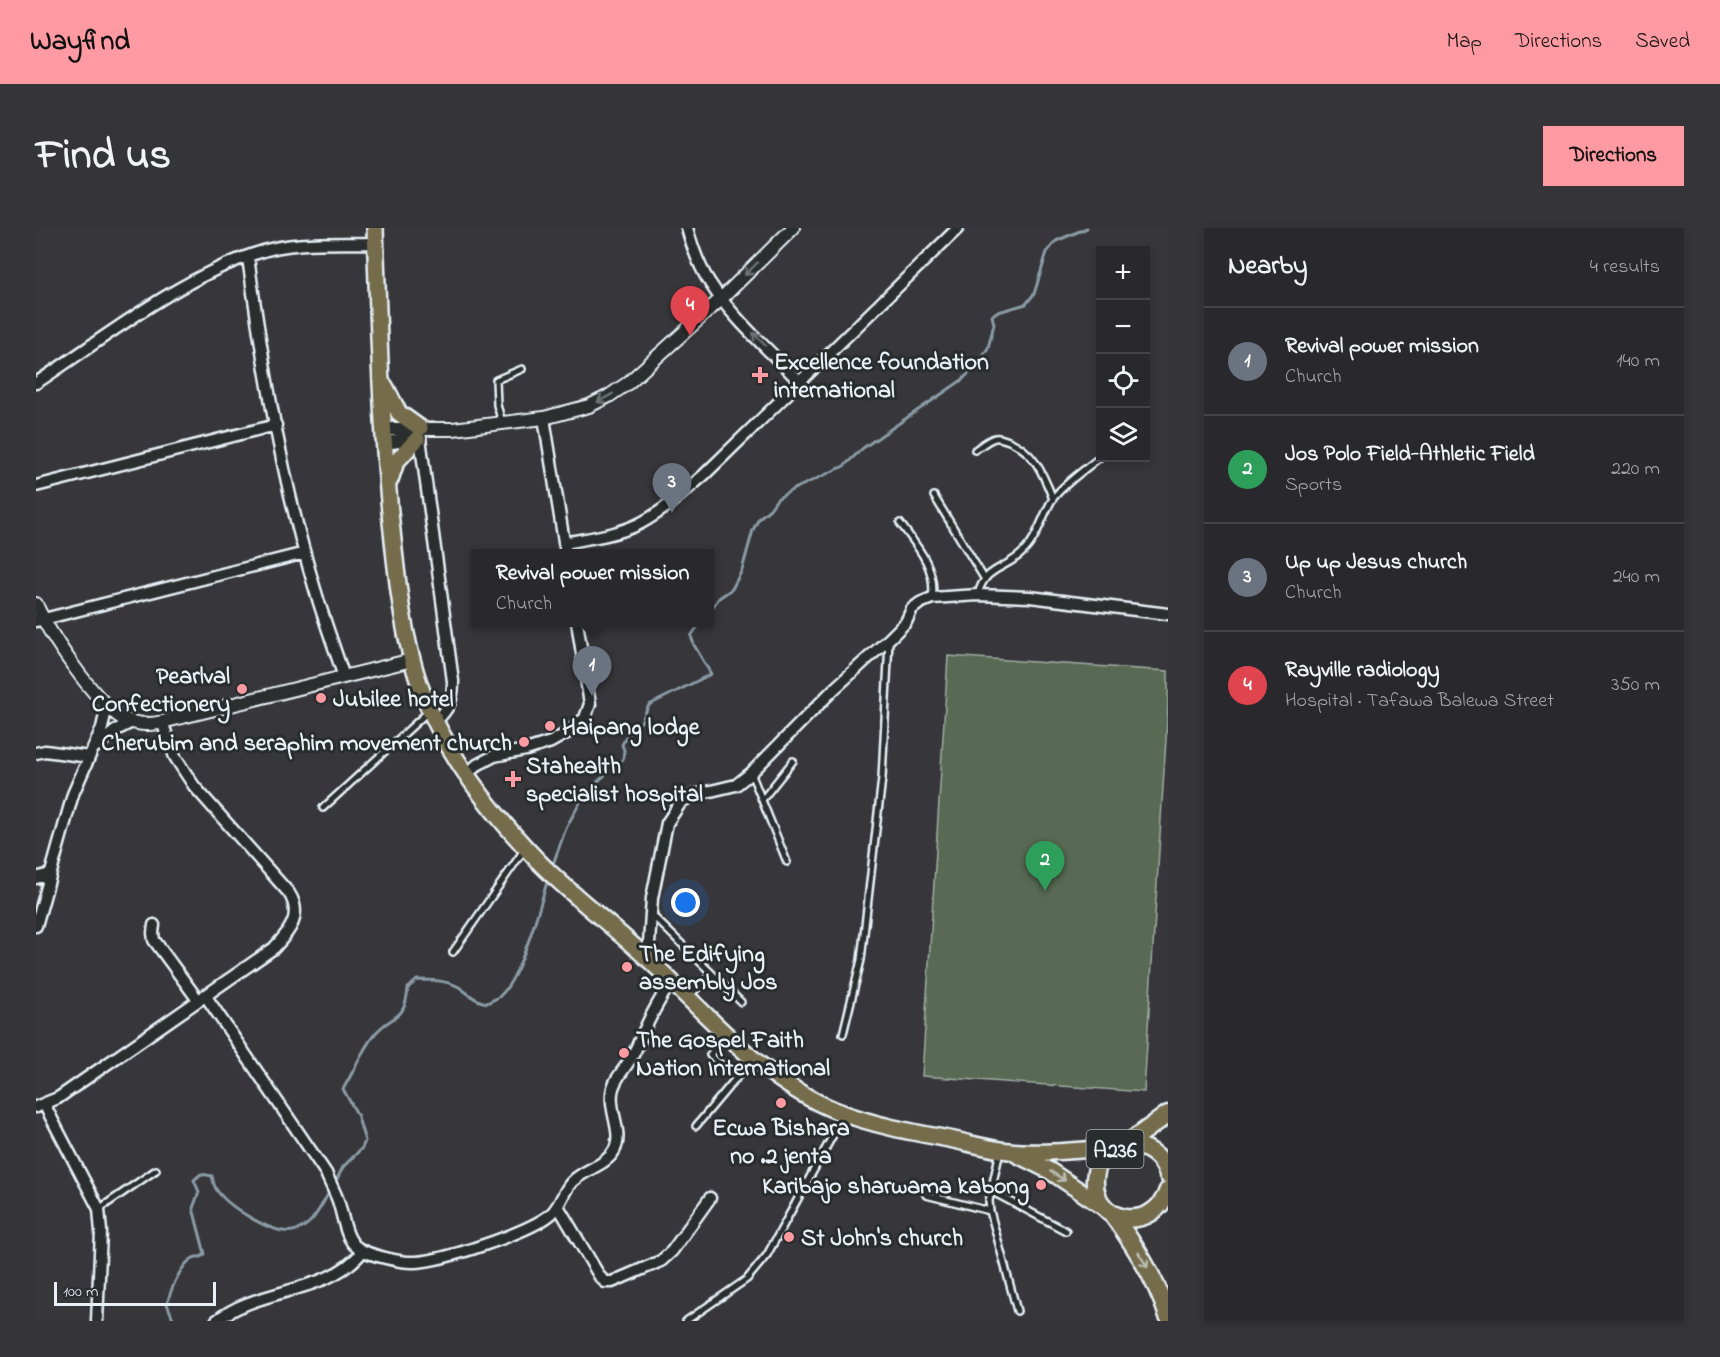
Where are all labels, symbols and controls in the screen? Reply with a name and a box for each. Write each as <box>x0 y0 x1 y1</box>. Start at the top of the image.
text: Wayfind <box>30 22 130 63</box>
text: Map <box>1446 27 1482 57</box>
text: Directions <box>1515 27 1602 57</box>
text: Saved <box>1635 27 1690 57</box>
text: Find us <box>36 126 171 187</box>
button: Directions <box>1543 126 1684 186</box>
map controls <box>1096 246 1150 462</box>
button: + <box>1096 246 1150 300</box>
text: Nearby <box>1228 248 1307 286</box>
text: 4 results <box>1590 253 1660 282</box>
one-way arrow <box>744 262 759 277</box>
pin: 4 <box>670 286 710 336</box>
button: − <box>1096 300 1150 354</box>
text: Revival power mission <box>1285 331 1479 363</box>
one-way arrow <box>752 332 767 347</box>
place label: Excellence foundation international <box>774 346 989 409</box>
text: 1 <box>1244 347 1251 376</box>
text: 140 m <box>1616 347 1660 376</box>
button: locate <box>1096 354 1150 408</box>
text: Church <box>1285 363 1341 392</box>
marker: Excellence foundation international <box>751 366 769 384</box>
one-way arrow <box>597 392 614 404</box>
button: layers <box>1096 408 1150 462</box>
text: Jos Polo Field-Athletic Field <box>1285 439 1535 471</box>
text: 2 <box>1243 455 1252 484</box>
text: 220 m <box>1611 455 1660 484</box>
pin: 3 <box>652 464 692 513</box>
text: Sports <box>1285 471 1342 500</box>
text: Up up Jesus church <box>1285 547 1467 579</box>
popup <box>471 549 714 627</box>
text: Revival power mission <box>496 558 689 590</box>
text: 3 <box>1243 563 1252 592</box>
text: 240 m <box>1613 563 1660 592</box>
text: Church <box>1285 579 1341 608</box>
text: Church <box>496 590 552 619</box>
pin: 1 <box>572 646 612 696</box>
text: Rayville radiology <box>1285 655 1440 687</box>
place label: Pearlval Confectionery <box>92 660 230 724</box>
text: 4 <box>1243 671 1252 700</box>
text: 350 m <box>1611 671 1660 700</box>
marker: Pearlval Confectionery <box>235 682 249 696</box>
place label: Jubilee hotel <box>333 683 454 718</box>
text: Hospital · Tafawa Balewa Street <box>1285 687 1554 716</box>
marker: Jubilee hotel <box>314 691 328 705</box>
place label: Haipang lodge <box>562 711 701 747</box>
marker: Haipang lodge <box>543 719 557 733</box>
place label: Cherubim and seraphim movement church <box>101 727 512 762</box>
marker: Cherubim and seraphim movement church <box>517 735 531 749</box>
place label: Stahealth specialist hospital <box>526 750 703 813</box>
marker: Stahealth specialist hospital <box>504 770 522 788</box>
pin: 2 <box>1026 842 1064 891</box>
your location <box>671 888 700 917</box>
place label: The Edifying assembly Jos <box>639 938 778 1002</box>
marker: The Edifying assembly Jos <box>620 960 634 974</box>
place label: The Gospel Faith Nation International <box>636 1024 830 1087</box>
marker: The Gospel Faith Nation International <box>617 1046 631 1060</box>
marker: Ecwa Bishara no .2 jenta <box>774 1096 788 1110</box>
place label: Ecwa Bishara no .2 jenta <box>712 1112 850 1175</box>
road number: A236 <box>1086 1130 1144 1168</box>
place label: Karibajo sharwama kabong <box>762 1170 1029 1206</box>
one-way arrow <box>1049 1170 1066 1182</box>
marker: Karibajo sharwama kabong <box>1034 1178 1048 1192</box>
place label: St John's church <box>801 1222 963 1257</box>
marker: St John's church <box>782 1230 796 1244</box>
one-way arrow <box>1137 1251 1149 1268</box>
scale bar <box>54 1279 216 1306</box>
text: 100 m <box>63 1280 98 1304</box>

